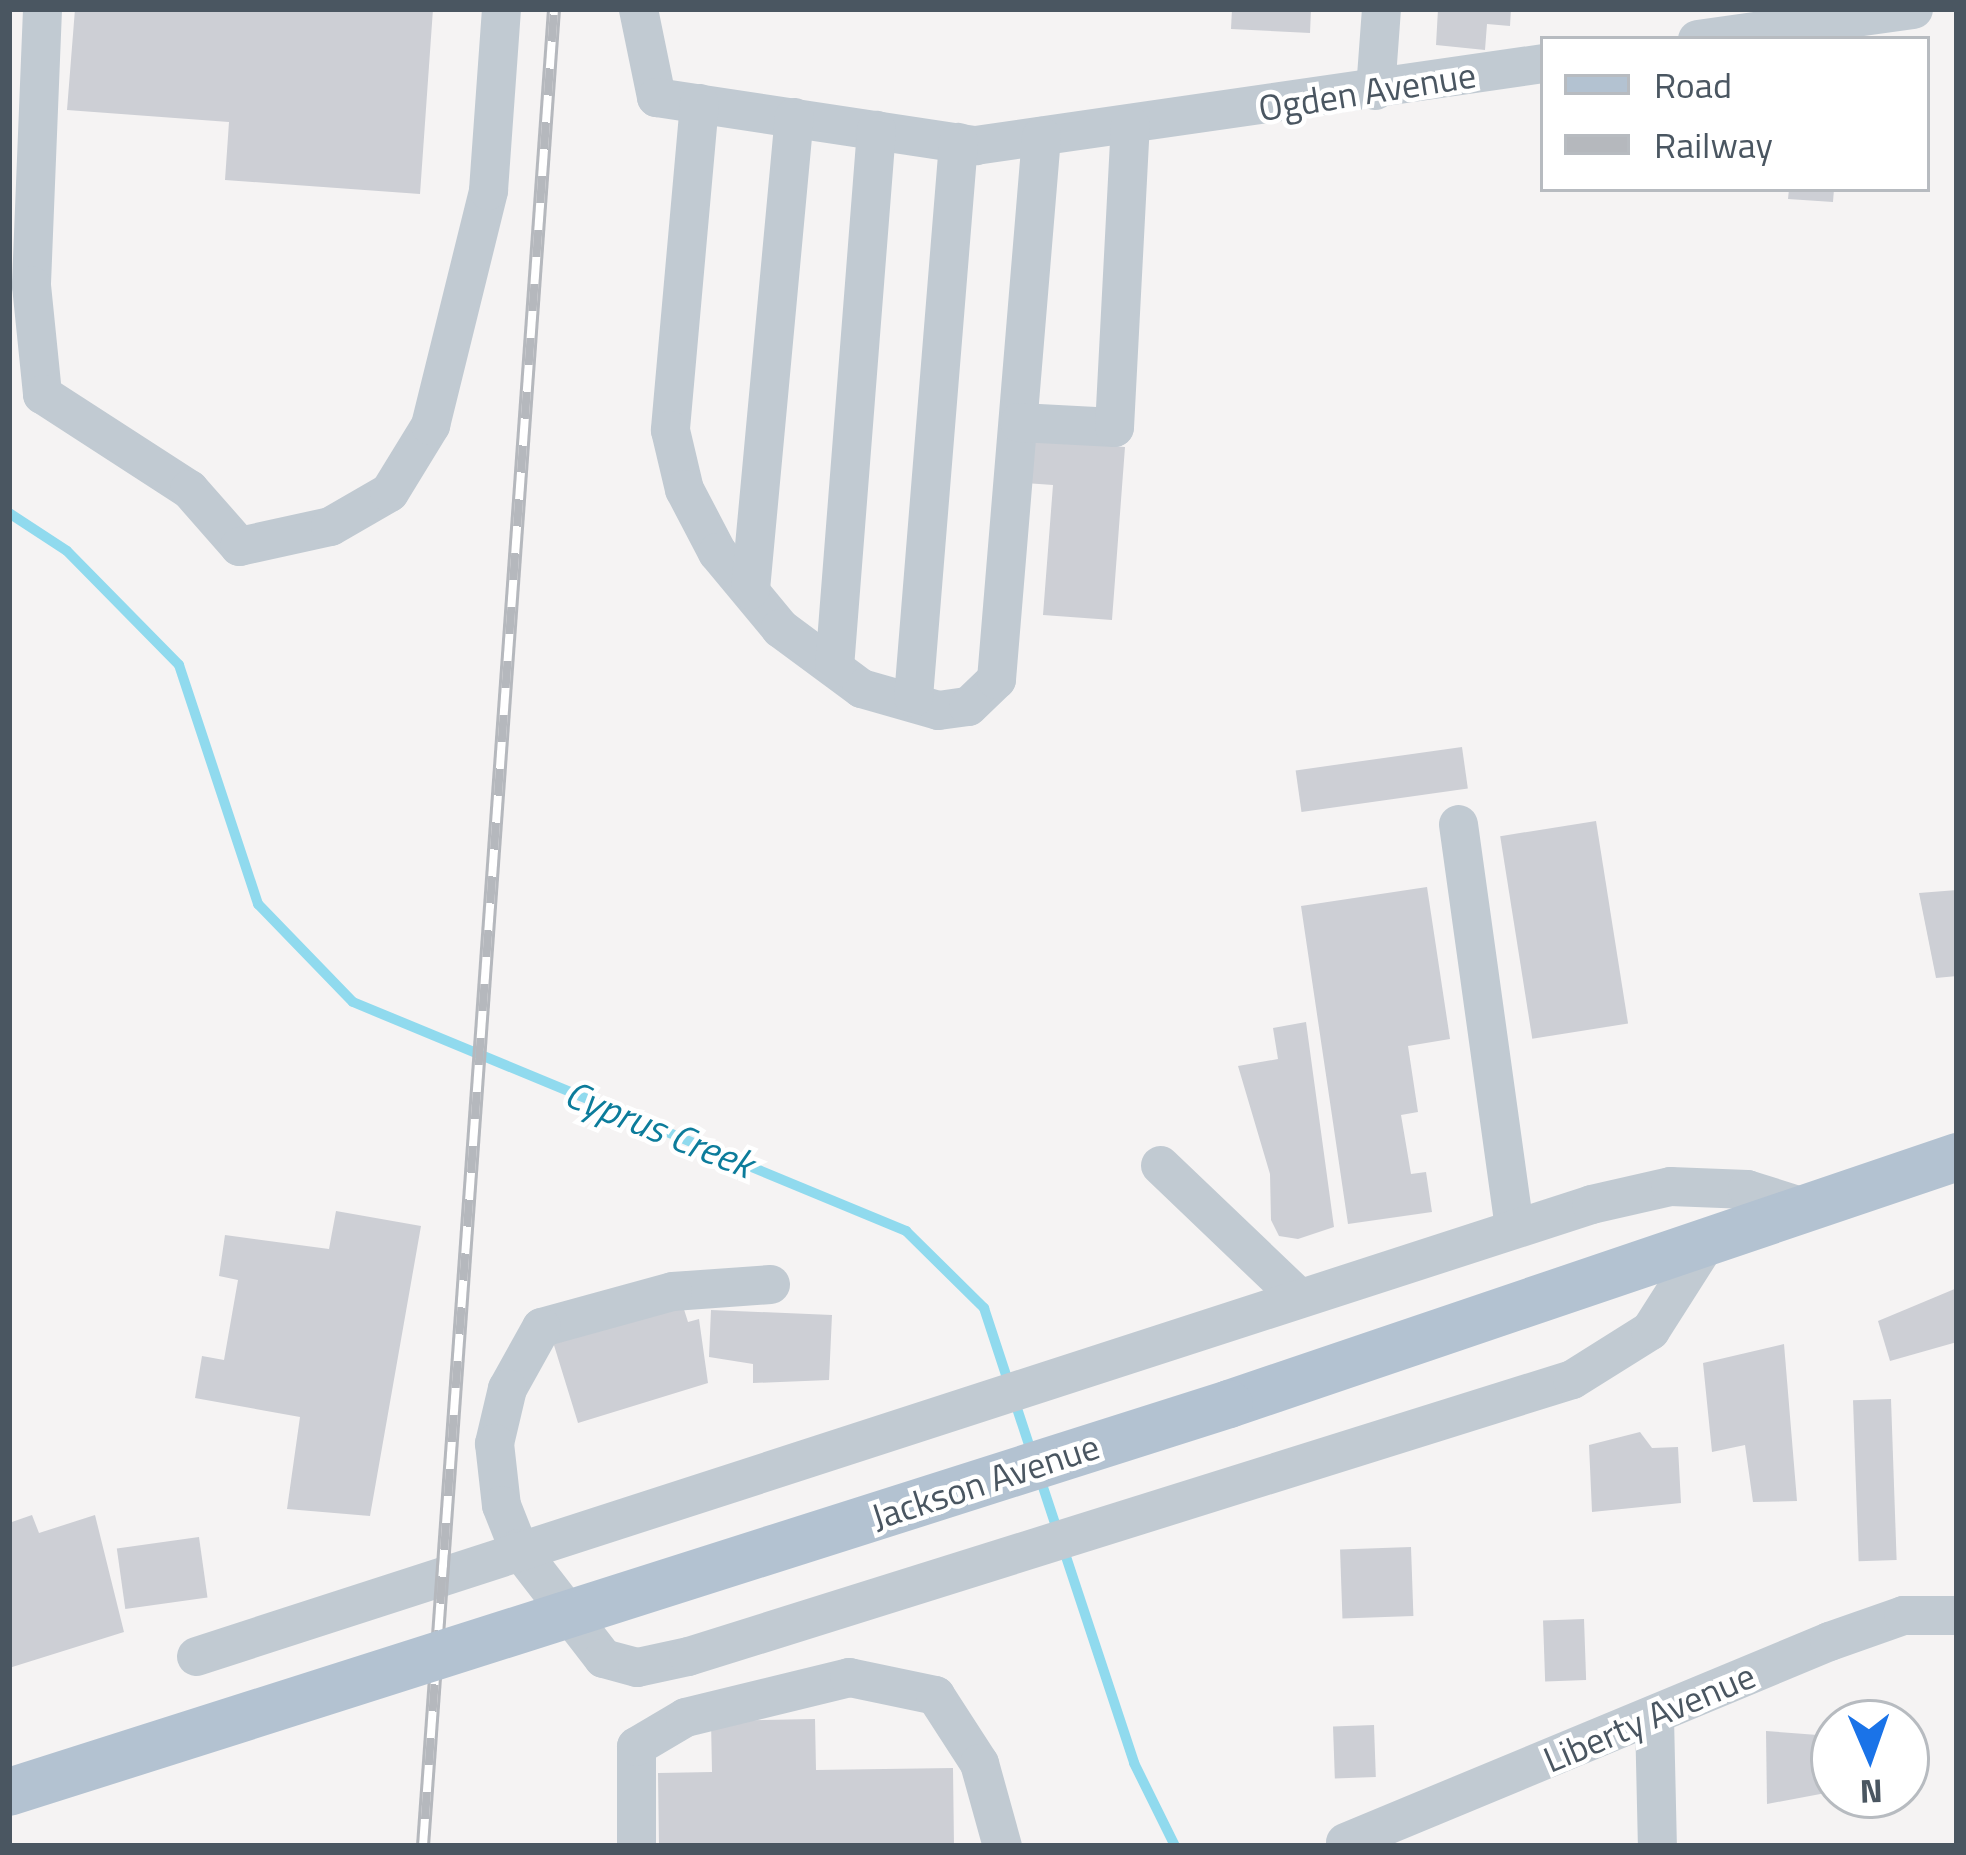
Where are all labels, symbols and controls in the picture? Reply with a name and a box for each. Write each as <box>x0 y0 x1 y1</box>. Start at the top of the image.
legend <box>1540 36 1930 192</box>
street label: Ogden Avenue <box>1255 53 1479 129</box>
text: Road <box>1654 57 1732 112</box>
text: Railway <box>1654 117 1773 172</box>
water label: Cyprus Creek <box>558 1070 760 1188</box>
street label: Jackson Avenue <box>866 1424 1104 1538</box>
street label: Liberty Avenue <box>1537 1653 1761 1781</box>
north arrow <box>1810 1699 1930 1819</box>
text: N <box>1859 1767 1883 1817</box>

